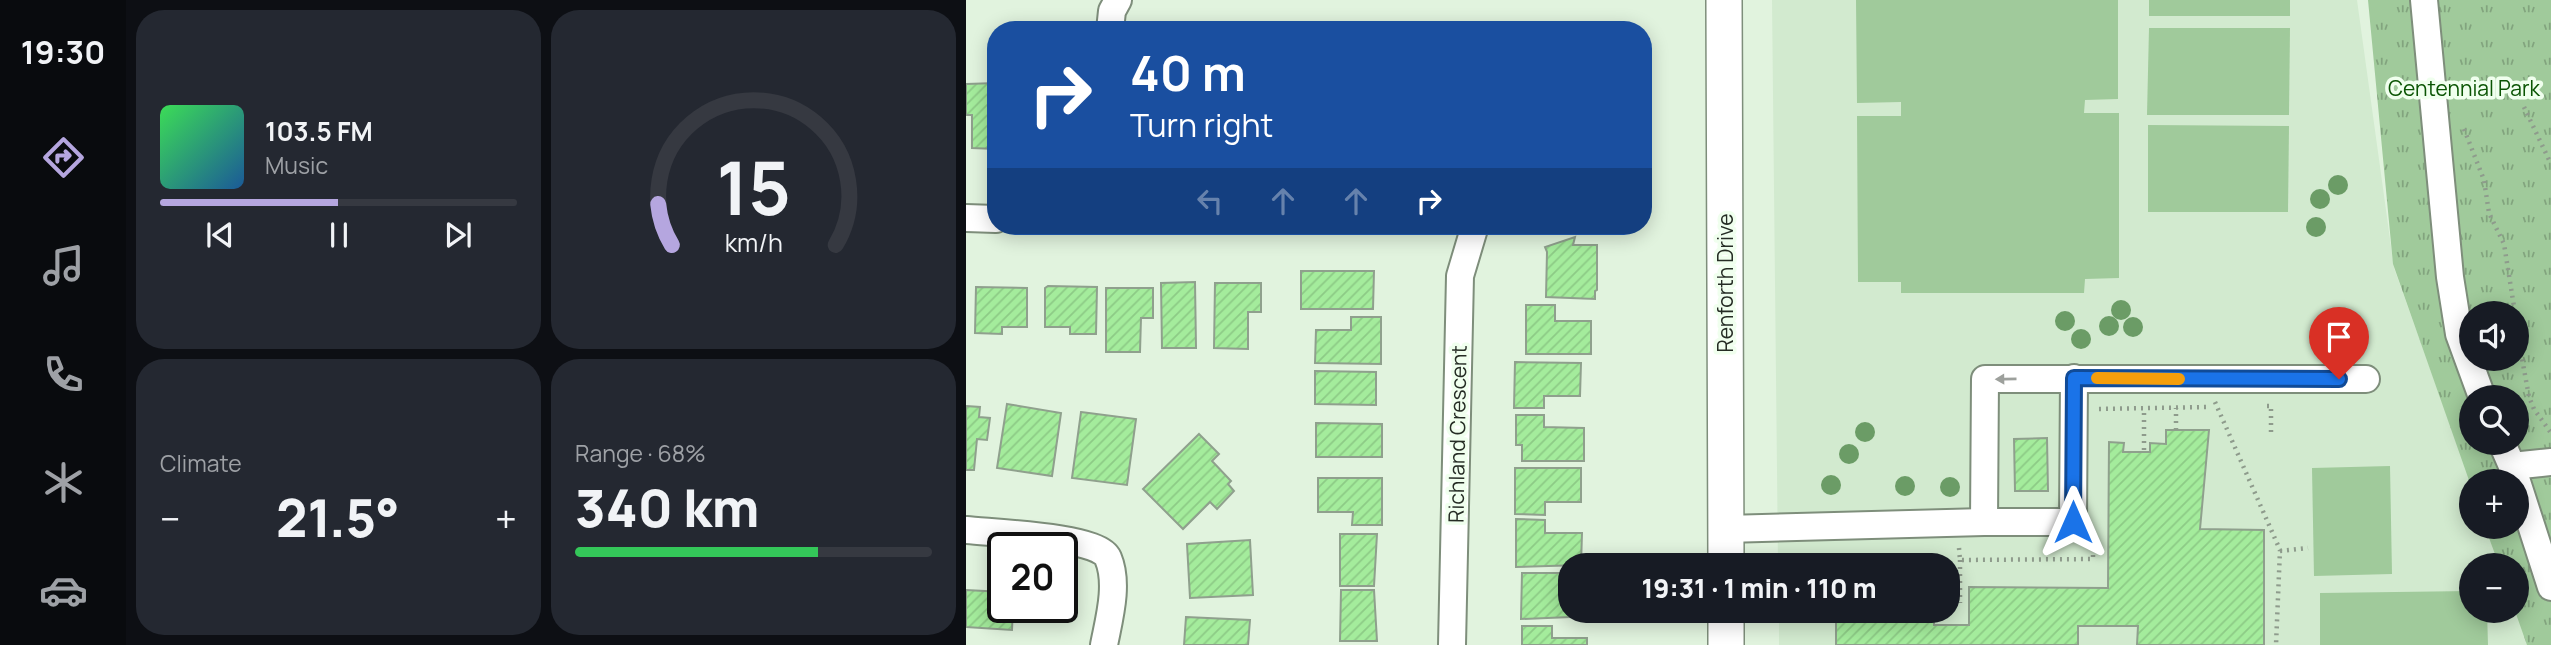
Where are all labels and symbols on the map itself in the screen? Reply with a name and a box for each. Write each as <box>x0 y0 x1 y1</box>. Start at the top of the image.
park label: Centennial Park <box>2388 74 2541 102</box>
street label: Renforth Drive <box>1711 214 1739 352</box>
pin <box>2309 307 2369 379</box>
street label: Richland Crescent <box>1441 345 1473 523</box>
one-way arrow <box>1994 373 2016 385</box>
position arrow <box>2036 485 2110 559</box>
speed limit sign: 20 <box>987 532 1078 623</box>

